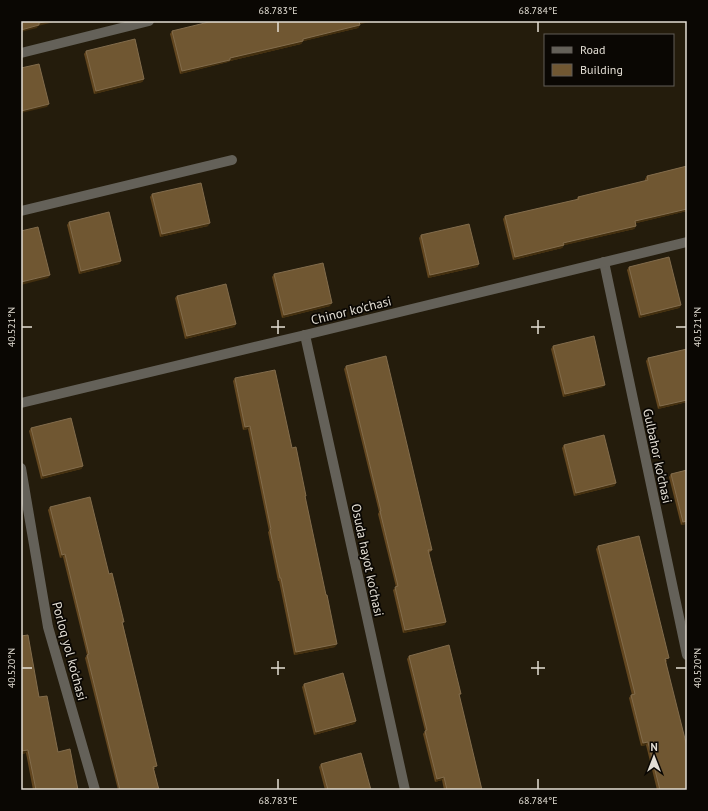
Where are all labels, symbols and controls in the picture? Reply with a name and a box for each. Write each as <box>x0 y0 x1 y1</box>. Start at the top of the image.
text: 68.783°E <box>259 4 298 17</box>
text: 68.784°E <box>519 4 558 17</box>
legend <box>544 34 674 86</box>
text: Road <box>580 42 605 57</box>
text: Building <box>580 62 623 77</box>
street label: Chinor ko'chasi <box>309 292 393 329</box>
text: 40.521°N <box>5 307 18 347</box>
text: 40.521°N <box>691 307 704 347</box>
street label: Gulbahor ko'chasi <box>639 407 676 505</box>
street label: Osuda hayot ko'chasi <box>347 502 388 618</box>
street label: Porloq yol ko'chasi <box>48 600 91 702</box>
text: 40.520°N <box>5 648 18 688</box>
text: 40.520°N <box>691 648 704 688</box>
north arrow <box>634 737 674 777</box>
text: N <box>650 740 658 754</box>
text: 68.783°E <box>259 794 298 807</box>
text: 68.784°E <box>519 794 558 807</box>

